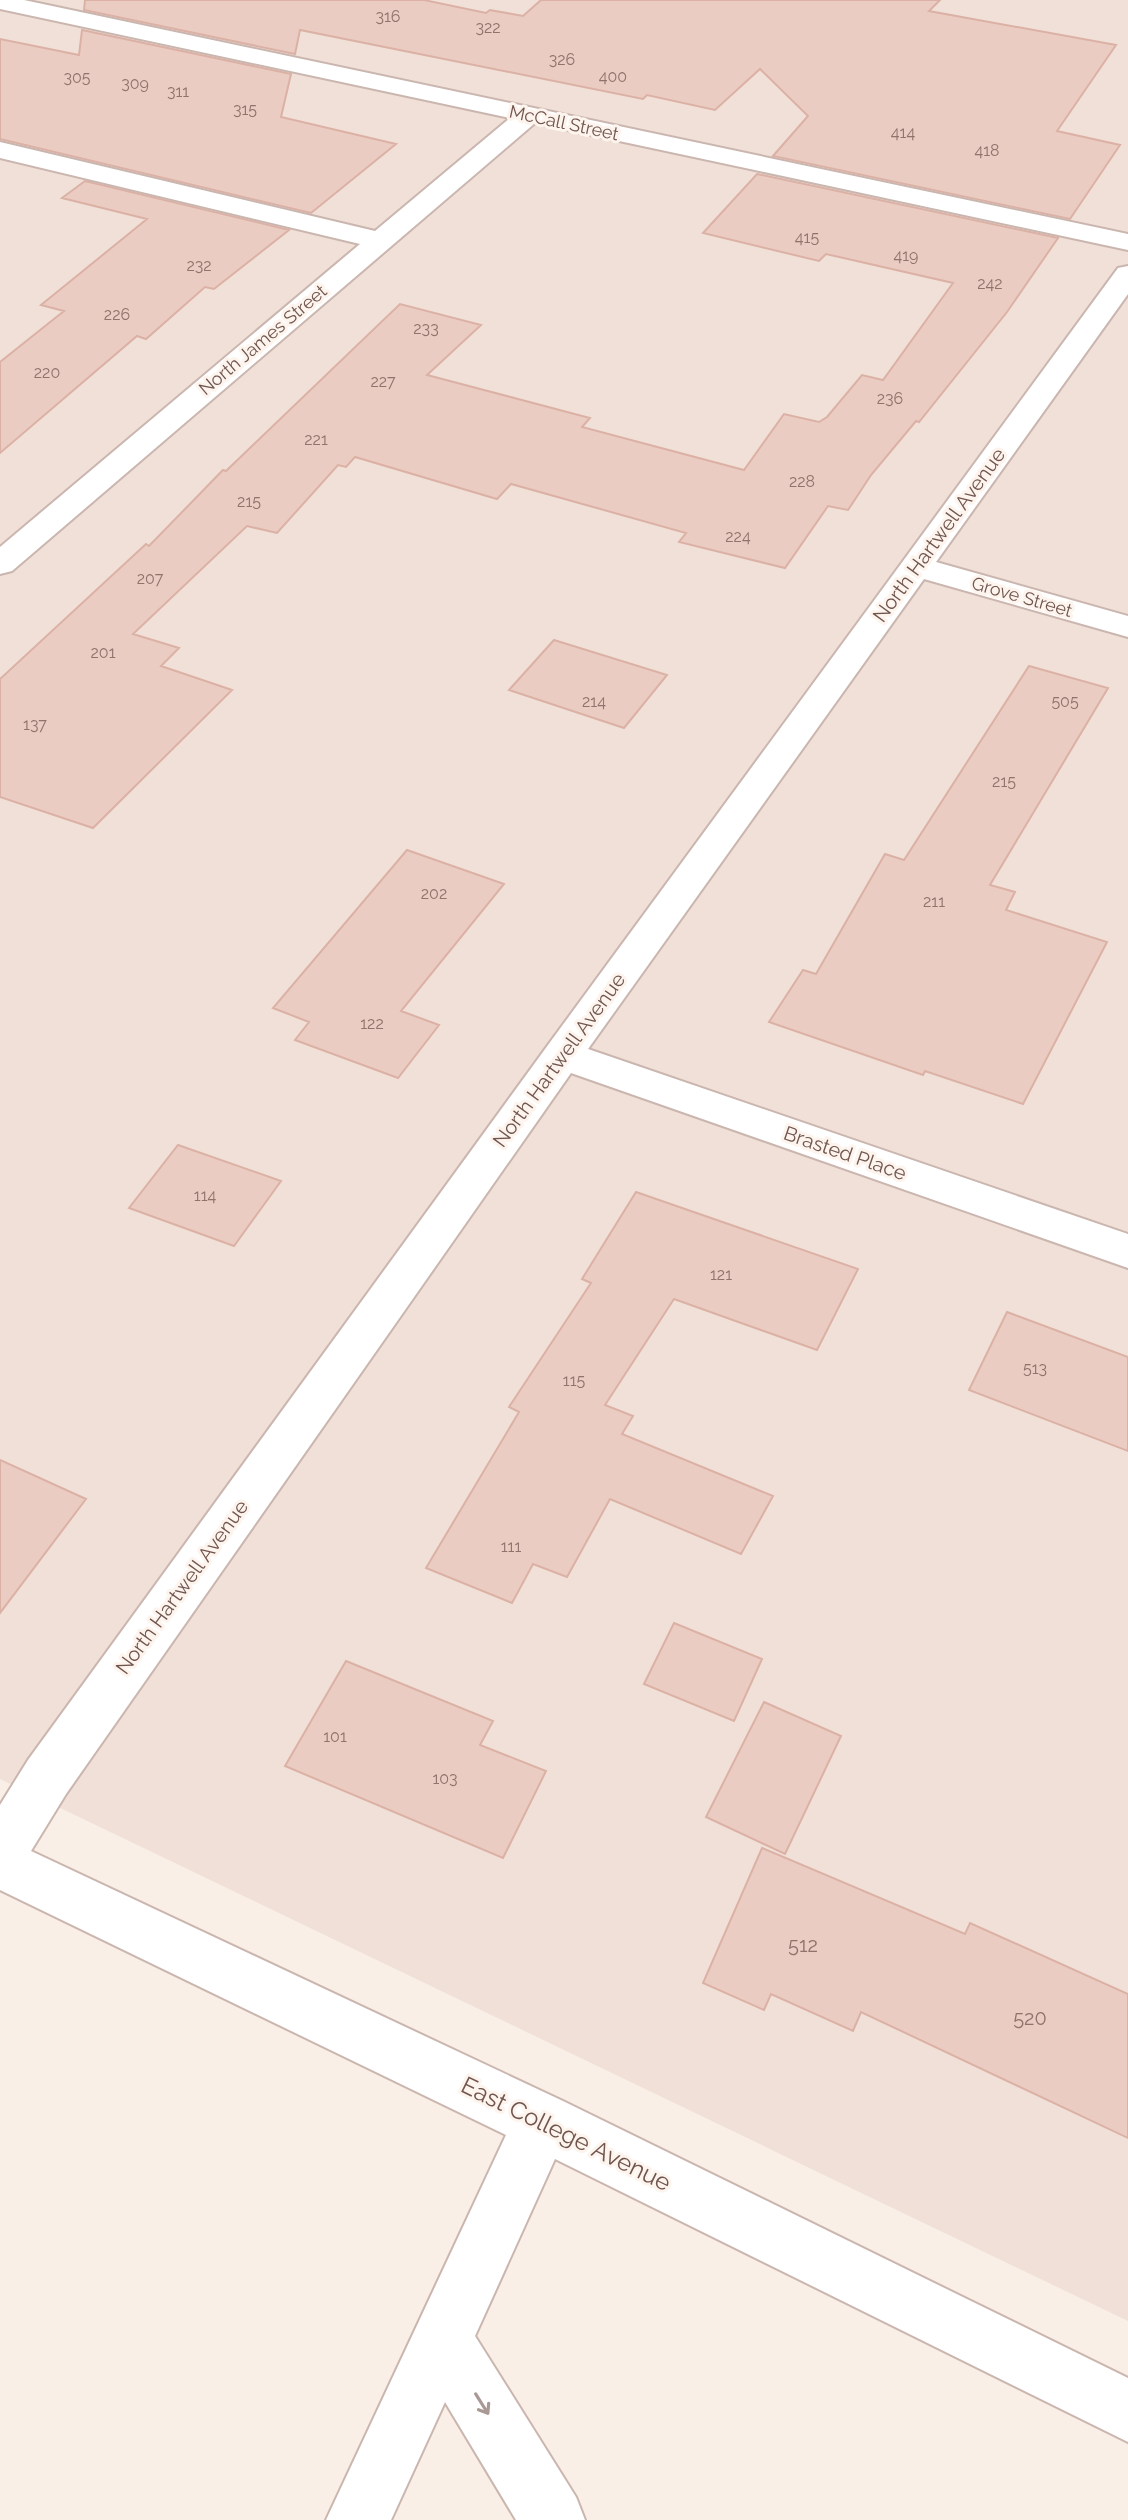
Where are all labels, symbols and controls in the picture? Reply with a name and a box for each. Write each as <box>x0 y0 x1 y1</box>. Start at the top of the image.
house number: 316 <box>375 7 401 26</box>
house number: 322 <box>475 18 501 37</box>
house number: 326 <box>549 50 575 69</box>
house number: 400 <box>599 67 627 86</box>
house number: 305 <box>63 68 91 87</box>
house number: 309 <box>121 74 149 93</box>
house number: 311 <box>167 82 189 101</box>
house number: 315 <box>233 100 257 119</box>
street label: McCall Street <box>507 101 621 144</box>
house number: 414 <box>891 123 915 142</box>
house number: 418 <box>974 141 1000 160</box>
house number: 415 <box>795 228 819 247</box>
house number: 419 <box>894 246 918 265</box>
house number: 232 <box>186 256 212 275</box>
house number: 242 <box>977 274 1003 293</box>
street label: North James Street <box>195 280 331 399</box>
house number: 226 <box>104 305 130 324</box>
house number: 233 <box>413 319 439 338</box>
house number: 220 <box>34 363 60 382</box>
house number: 227 <box>370 372 396 391</box>
house number: 236 <box>877 389 903 408</box>
house number: 221 <box>304 430 328 449</box>
street label: North Hartwell Avenue <box>868 443 1010 627</box>
house number: 228 <box>789 472 815 491</box>
house number: 215 <box>237 492 261 511</box>
house number: 224 <box>725 527 751 546</box>
house number: 207 <box>137 569 164 588</box>
street label: Grove Street <box>969 572 1075 621</box>
house number: 201 <box>91 643 116 662</box>
house number: 214 <box>582 692 606 711</box>
house number: 505 <box>1051 692 1079 711</box>
house number: 137 <box>23 715 47 734</box>
house number: 215 <box>992 772 1016 791</box>
house number: 202 <box>421 884 447 903</box>
house number: 211 <box>923 892 945 911</box>
street label: North Hartwell Avenue <box>488 968 630 1152</box>
house number: 122 <box>360 1014 384 1033</box>
street label: Brasted Place <box>781 1121 910 1185</box>
house number: 114 <box>194 1186 216 1205</box>
house number: 121 <box>710 1265 732 1284</box>
house number: 513 <box>1023 1359 1047 1378</box>
house number: 115 <box>563 1371 585 1390</box>
street label: North Hartwell Avenue <box>111 1495 253 1679</box>
house number: 111 <box>501 1537 521 1556</box>
house number: 101 <box>323 1727 347 1746</box>
house number: 103 <box>432 1769 458 1788</box>
house number: 512 <box>788 1933 818 1957</box>
house number: 520 <box>1013 2006 1047 2030</box>
street label: East College Avenue <box>457 2070 676 2197</box>
one-way arrow <box>473 2393 490 2415</box>

